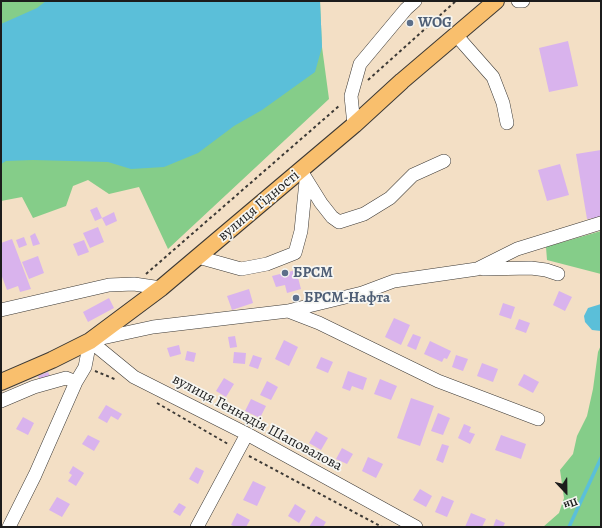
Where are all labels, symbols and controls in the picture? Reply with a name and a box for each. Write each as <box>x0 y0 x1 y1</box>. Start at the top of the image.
place label: WOG <box>418 14 452 32</box>
marker: WOG <box>405 18 415 28</box>
street label: вулиця Гідності <box>215 167 303 245</box>
place label: БРСМ <box>293 264 333 282</box>
marker: БРСМ <box>280 268 290 278</box>
place label: БРСМ-Нафта <box>304 289 390 307</box>
marker: БРСМ-Нафта <box>291 293 301 303</box>
street label: вулиця Геннадія Шаповалова <box>169 370 345 476</box>
north arrow <box>546 472 586 512</box>
text: Пн <box>561 494 580 513</box>

